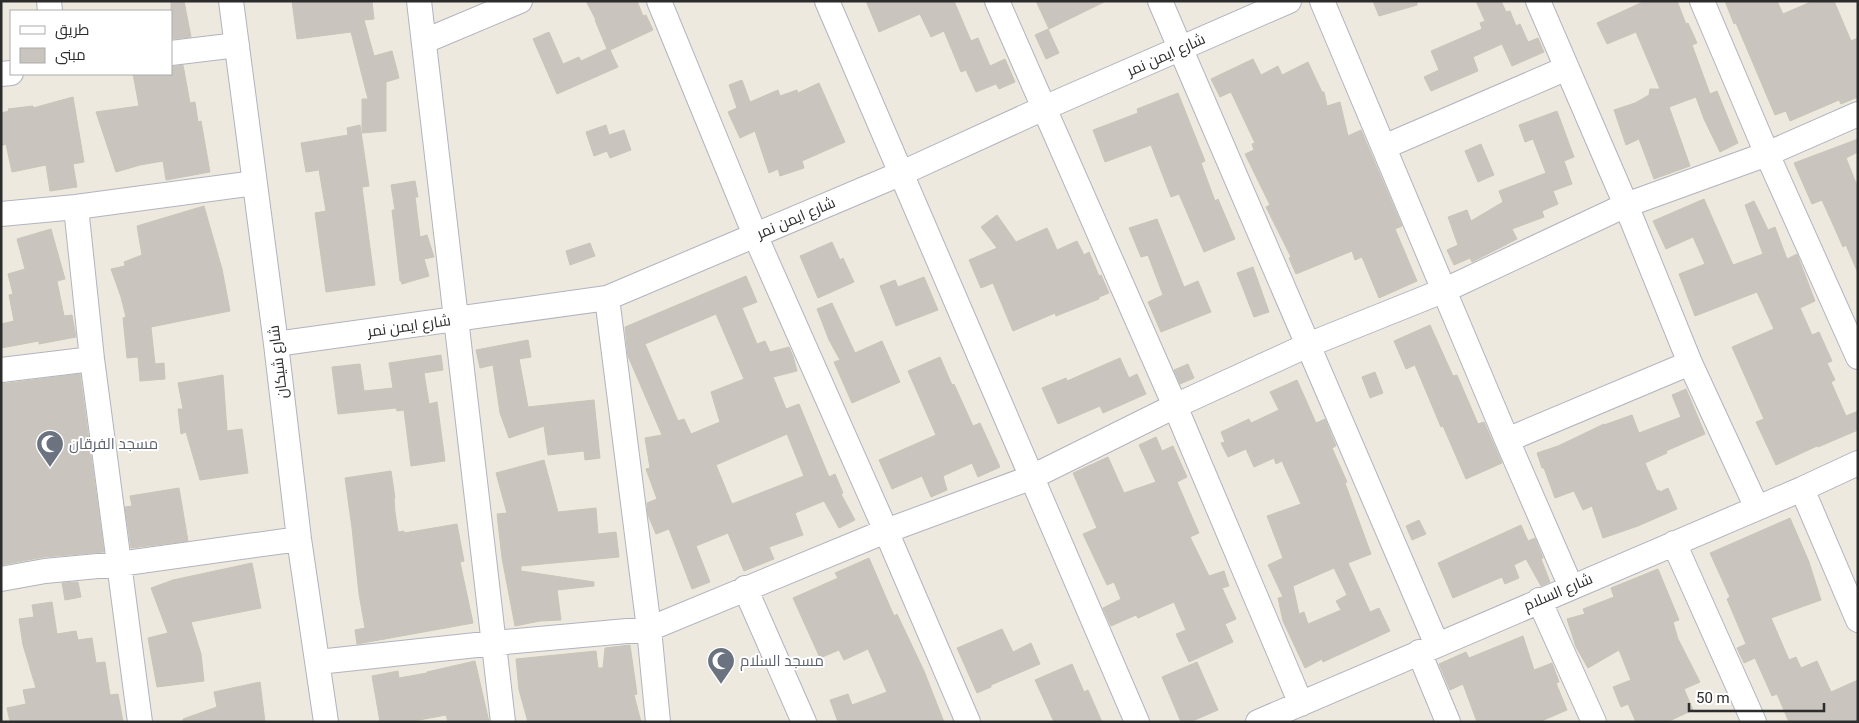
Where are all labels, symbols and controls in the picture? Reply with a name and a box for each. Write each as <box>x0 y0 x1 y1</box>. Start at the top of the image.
legend <box>10 10 172 75</box>
text: طريق <box>55 21 89 40</box>
street label: شارع ايمن نمر <box>1123 30 1209 82</box>
text: مبنى <box>55 46 86 65</box>
street label: شارع ايمن نمر <box>753 193 839 245</box>
street label: شارع ايمن نمر <box>365 311 452 343</box>
street label: شارع شيكان <box>265 324 293 400</box>
mosque icon: مسجد الفرقان <box>35 429 65 468</box>
place label: مسجد الفرقان <box>69 435 158 454</box>
street label: شارع السلام <box>1521 569 1596 616</box>
mosque icon: مسجد السلام <box>706 646 736 685</box>
place label: مسجد السلام <box>740 652 824 671</box>
scale bar <box>1689 680 1824 712</box>
text: 50 m <box>1696 689 1730 707</box>

